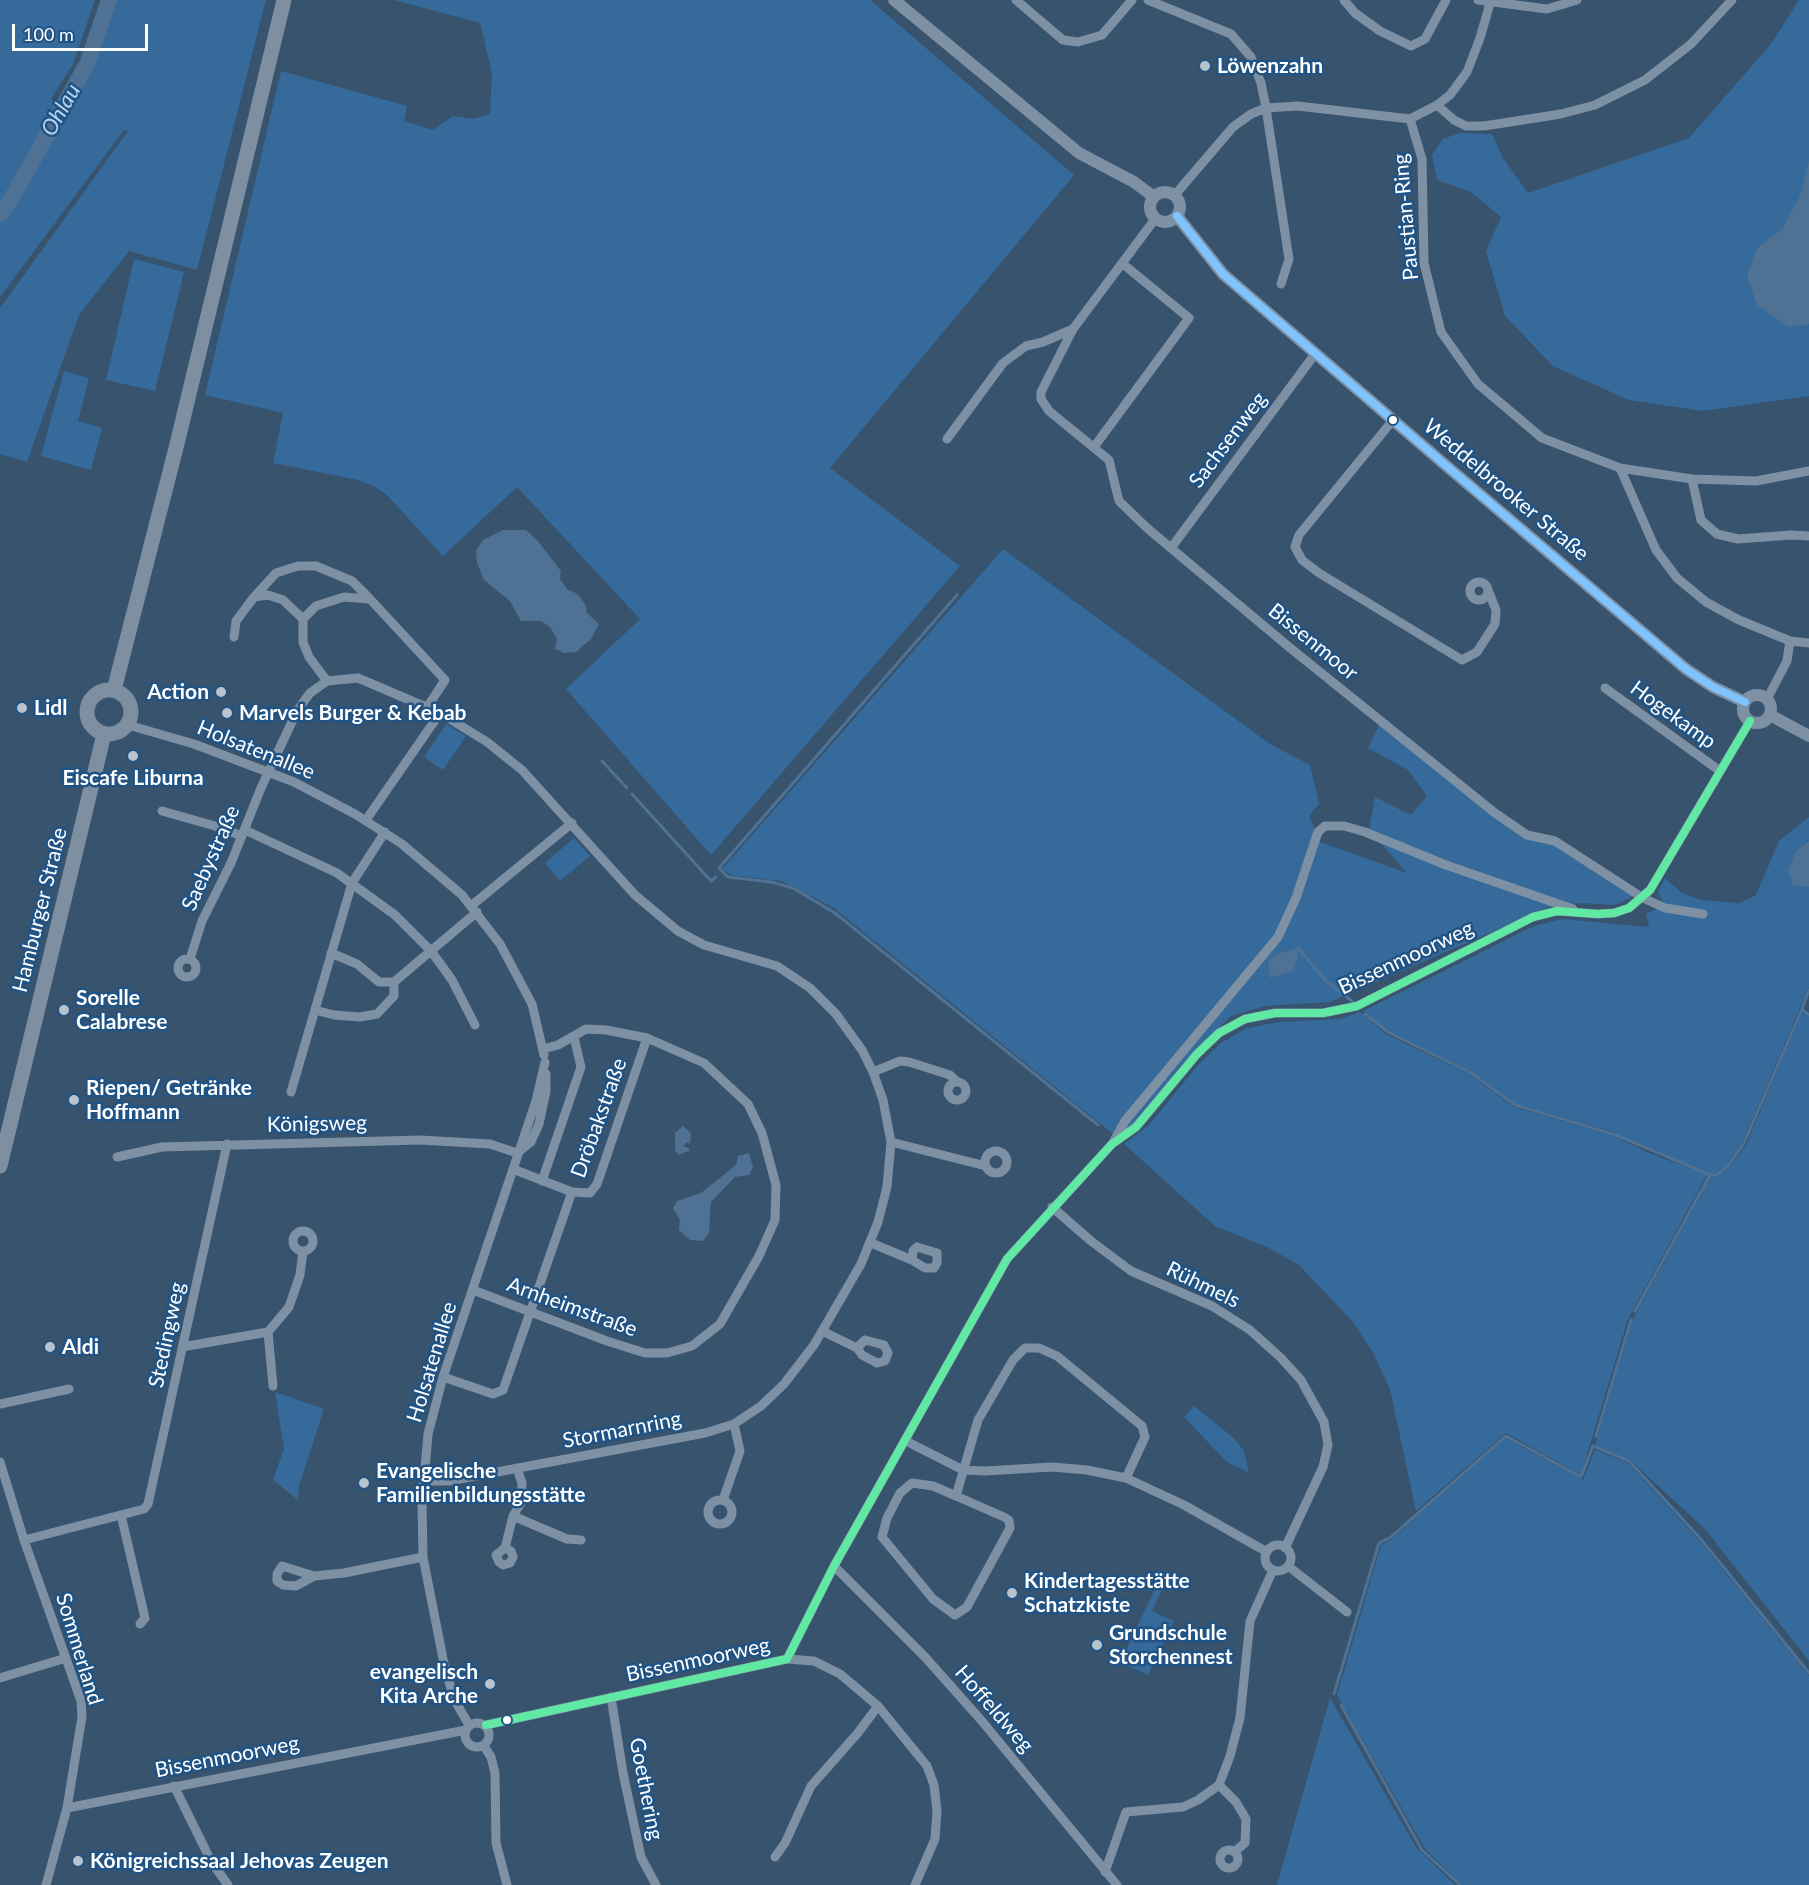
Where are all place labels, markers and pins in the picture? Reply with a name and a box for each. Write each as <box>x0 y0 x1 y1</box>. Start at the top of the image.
place label: Löwenzahn <box>1217 53 1323 79</box>
marker: Löwenzahn <box>1198 59 1212 73</box>
unlabelled marker <box>1387 414 1399 426</box>
place label: Action <box>147 679 209 705</box>
marker: Action <box>214 685 228 699</box>
place label: Lidl <box>34 695 67 721</box>
place label: Marvels Burger & Kebab <box>239 700 466 726</box>
marker: Lidl <box>15 701 29 715</box>
marker: Marvels Burger & Kebab <box>220 706 234 720</box>
marker: Eiscafe Liburna <box>126 749 140 763</box>
place label: Eiscafe Liburna <box>62 765 204 791</box>
place label: Sorelle Calabrese <box>76 985 168 1035</box>
marker: Sorelle Calabrese <box>57 1003 71 1017</box>
place label: Riepen/ Getränke Hoffmann <box>86 1075 252 1125</box>
marker: Riepen/ Getränke Hoffmann <box>67 1093 81 1107</box>
place label: Aldi <box>62 1334 99 1360</box>
marker: Aldi <box>43 1340 57 1354</box>
place label: Evangelische Familienbildungsstätte <box>376 1458 585 1508</box>
marker: Evangelische Familienbildungsstätte <box>357 1476 371 1490</box>
place label: Kindertagesstätte Schatzkiste <box>1024 1568 1190 1618</box>
marker: Kindertagesstätte Schatzkiste <box>1005 1586 1019 1600</box>
place label: Grundschule Storchennest <box>1109 1620 1233 1670</box>
marker: Grundschule Storchennest <box>1090 1638 1104 1652</box>
place label: evangelisch Kita Arche <box>370 1659 478 1709</box>
marker: evangelisch Kita Arche <box>483 1677 497 1691</box>
unlabelled marker <box>501 1714 513 1726</box>
place label: Königreichssaal Jehovas Zeugen <box>90 1848 389 1874</box>
marker: Königreichssaal Jehovas Zeugen <box>71 1854 85 1868</box>

